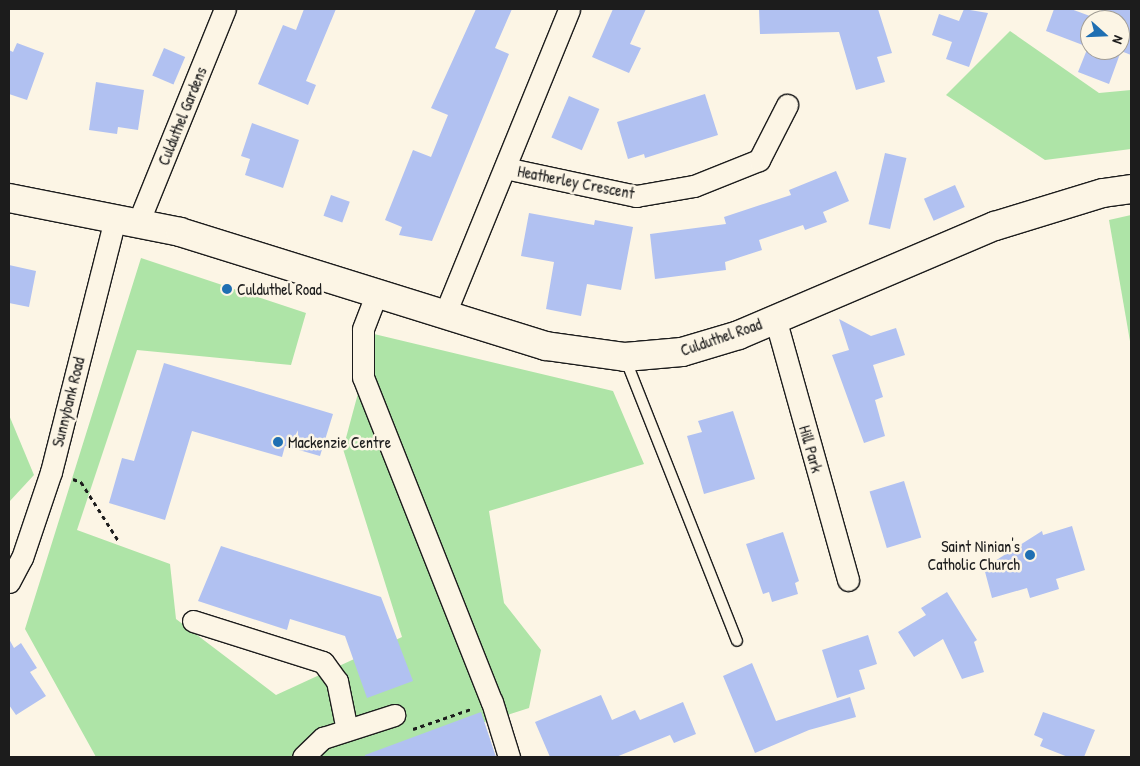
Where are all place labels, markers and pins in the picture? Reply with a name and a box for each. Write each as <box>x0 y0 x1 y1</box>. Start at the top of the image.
place label: Culduthel Road <box>237 279 322 299</box>
marker: Culduthel Road <box>221 283 233 295</box>
place label: Mackenzie Centre <box>288 432 391 452</box>
marker: Mackenzie Centre <box>272 436 284 448</box>
place label: Saint Ninian's Catholic Church <box>928 536 1020 574</box>
marker: Saint Ninian's Catholic Church <box>1024 549 1036 561</box>

